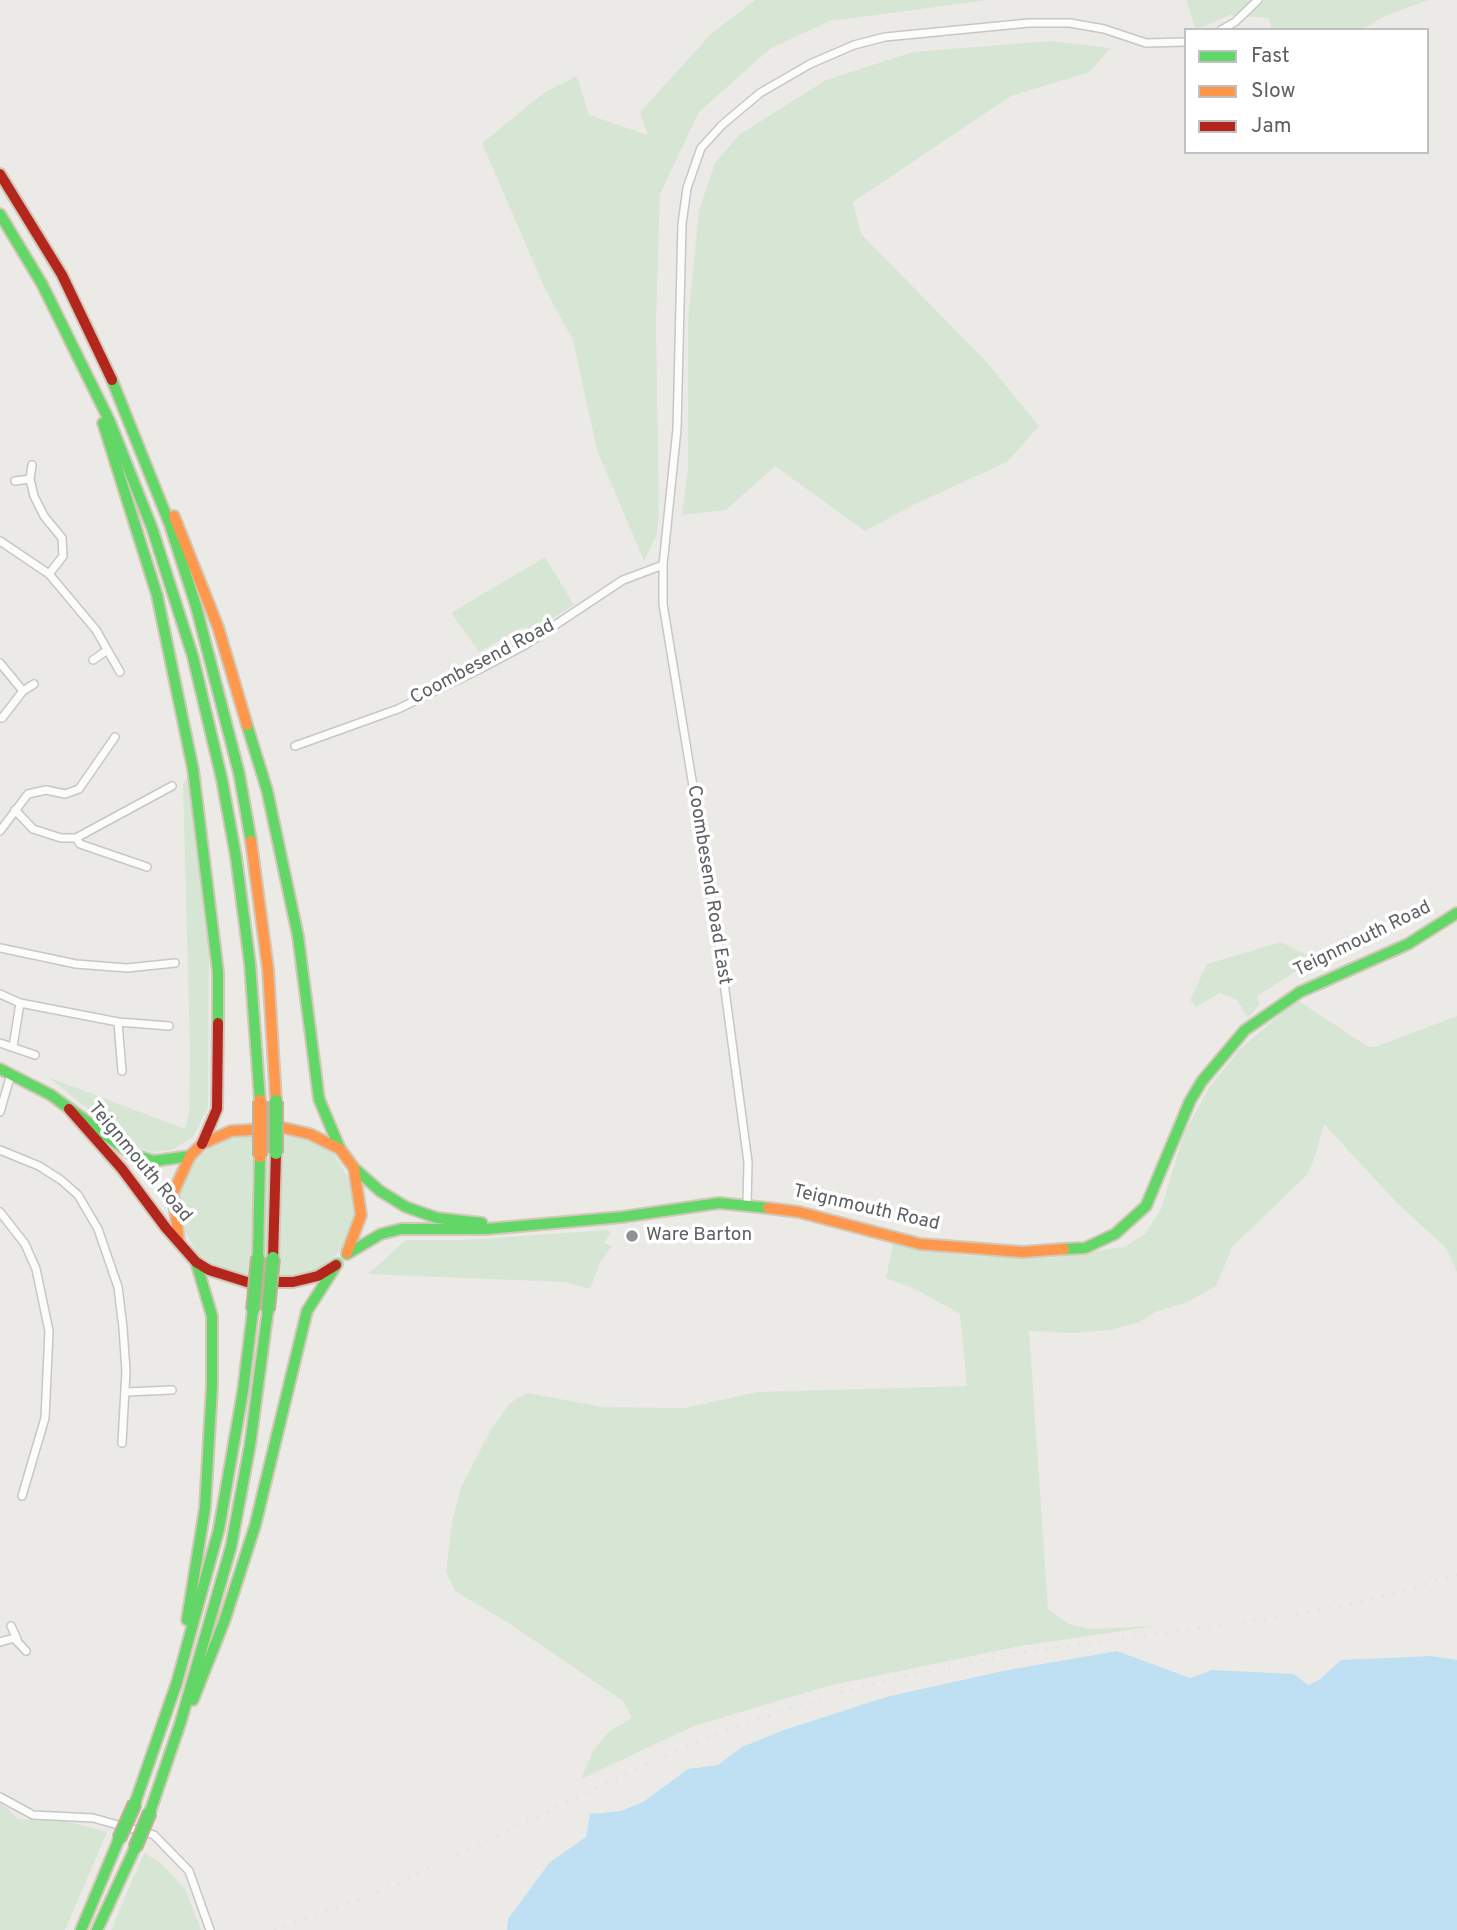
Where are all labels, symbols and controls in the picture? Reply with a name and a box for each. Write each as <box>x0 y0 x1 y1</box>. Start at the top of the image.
legend <box>1184 28 1429 154</box>
text: Fast <box>1251 43 1290 70</box>
text: Slow <box>1251 78 1296 105</box>
text: Jam <box>1251 113 1292 140</box>
street label: Coombesend Road <box>407 615 559 711</box>
street label: Coombesend Road East <box>681 784 735 986</box>
street label: Teignmouth Road <box>1291 897 1435 983</box>
street label: Teignmouth Road <box>82 1098 196 1228</box>
street label: Teignmouth Road <box>790 1181 942 1237</box>
place label: Ware Barton <box>646 1225 752 1247</box>
marker: Ware Barton <box>624 1228 640 1244</box>

